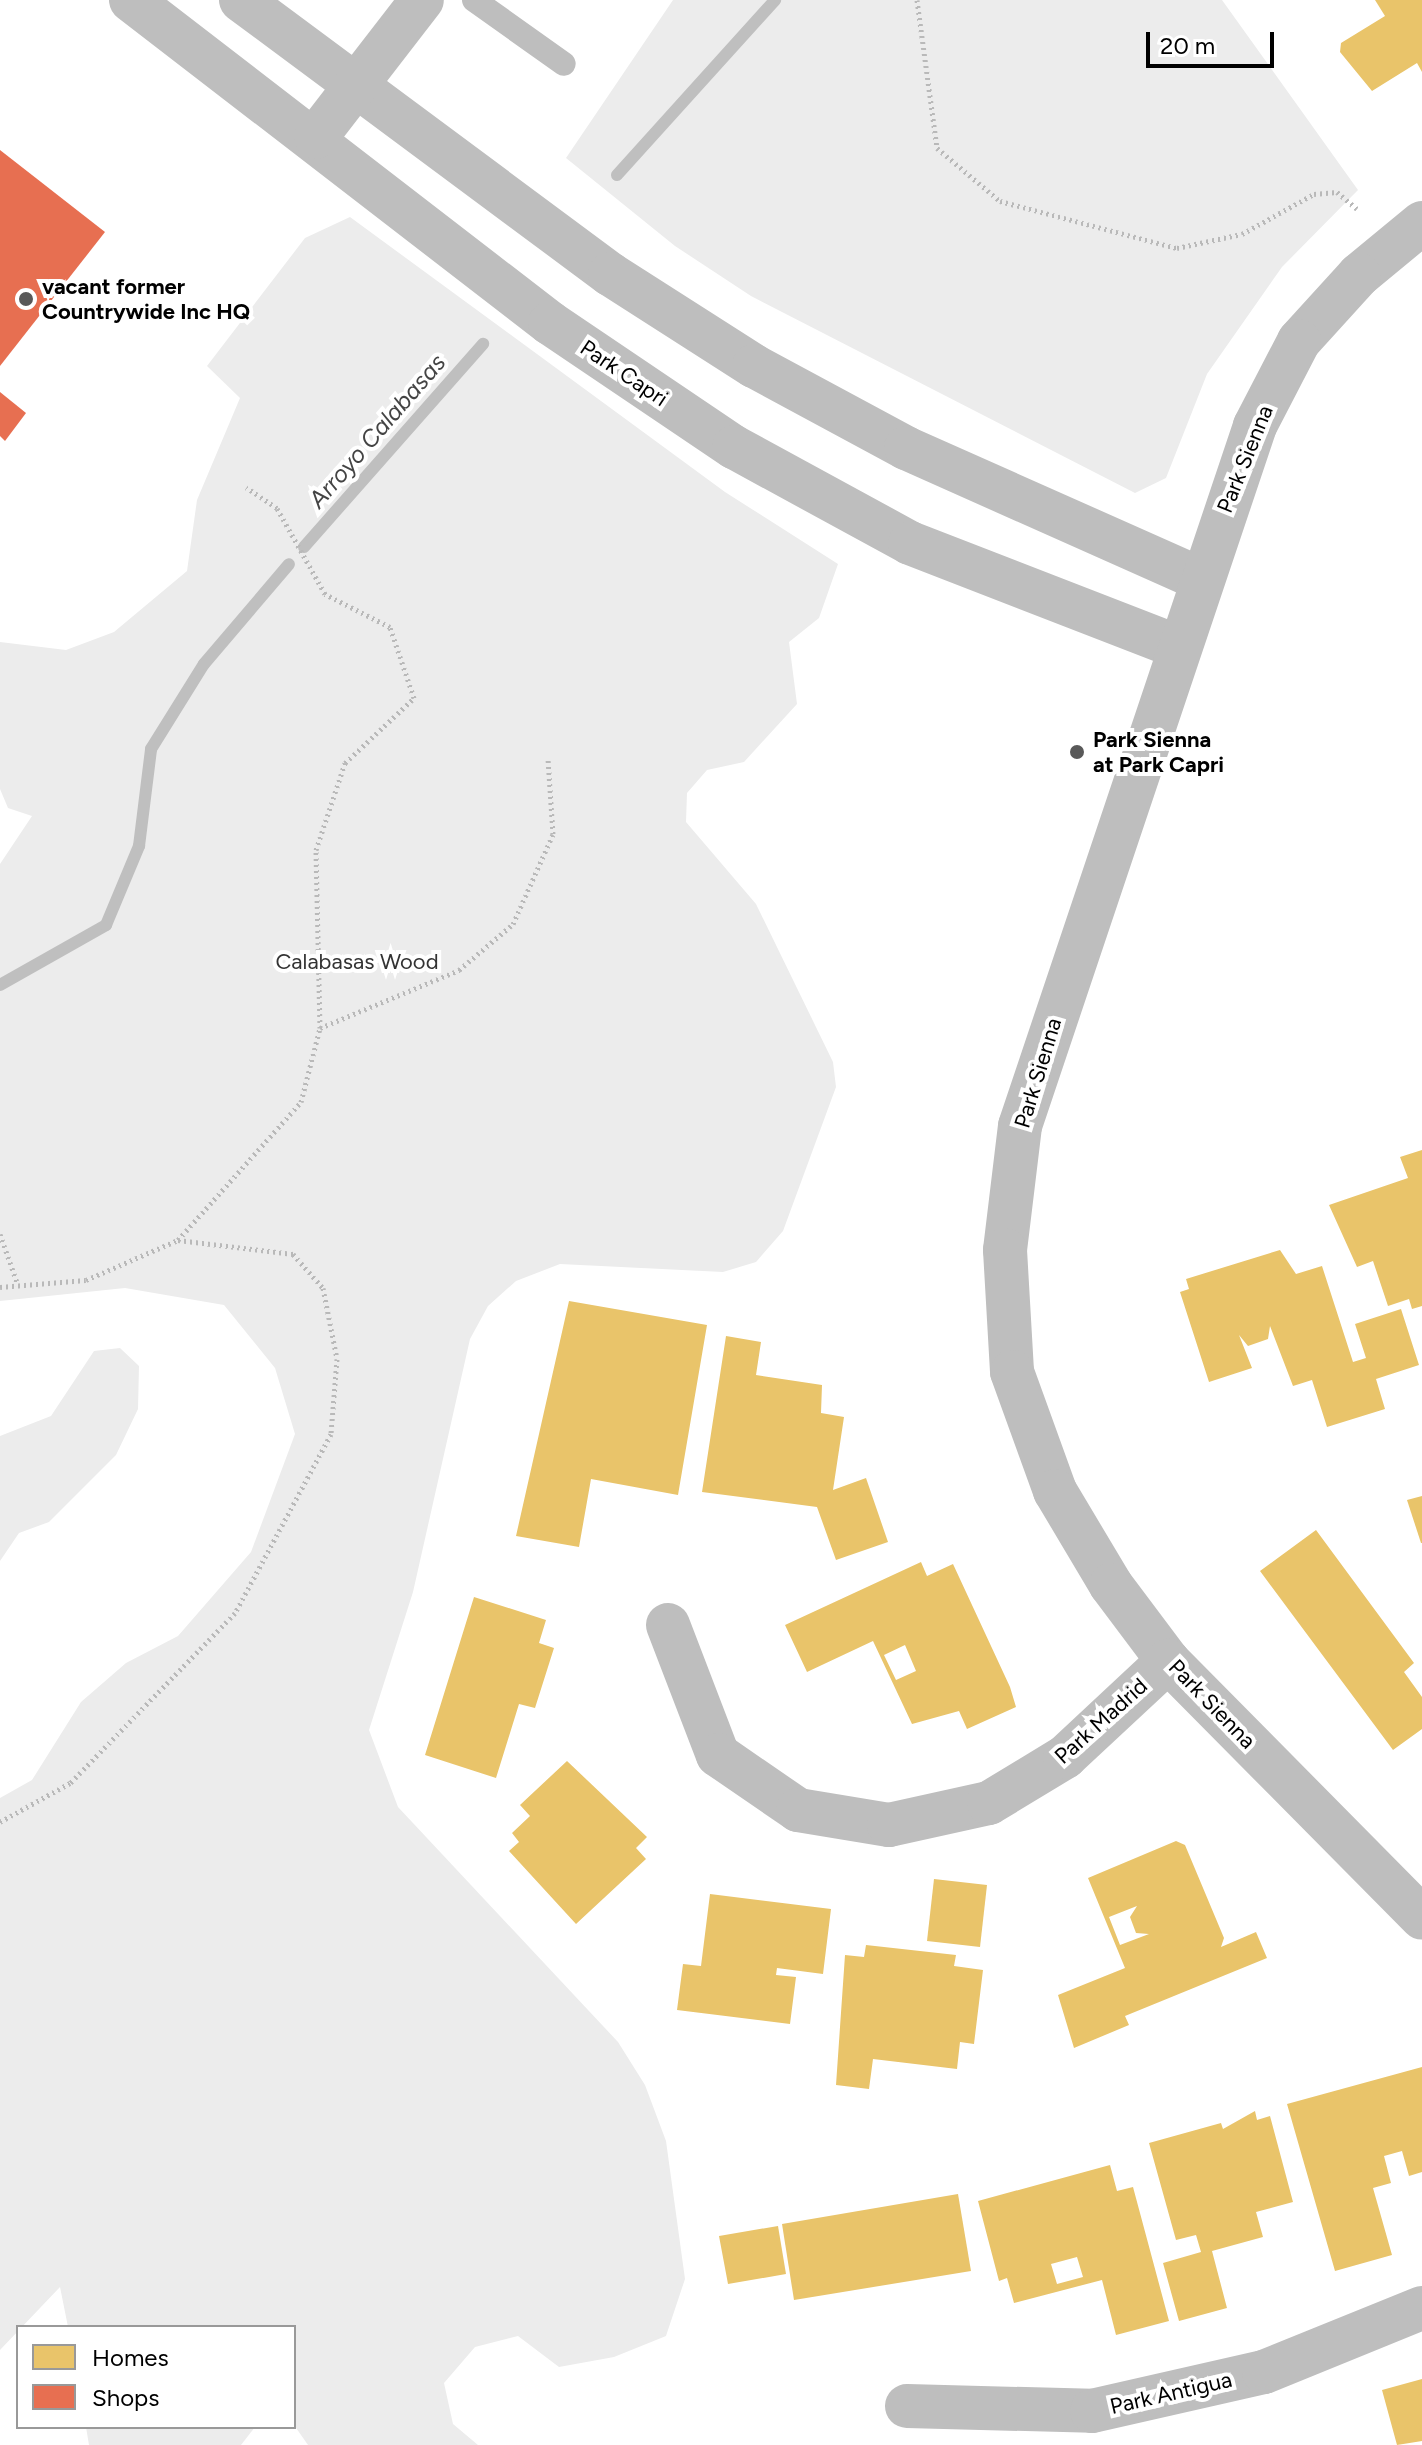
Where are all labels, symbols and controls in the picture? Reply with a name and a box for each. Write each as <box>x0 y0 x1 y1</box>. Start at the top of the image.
scale bar <box>1150 16 1278 66</box>
text: 20 m <box>1160 31 1215 60</box>
place label: vacant former Countrywide Inc HQ <box>42 273 250 324</box>
marker: vacant former Countrywide Inc HQ <box>17 290 35 308</box>
street label: Park Capri <box>575 334 673 412</box>
water label: Arroyo Calabasas <box>302 348 452 514</box>
street label: Park Sienna <box>1211 401 1279 517</box>
place label: Park Sienna at Park Capri <box>1093 726 1224 778</box>
marker: Park Sienna at Park Capri <box>1068 743 1086 761</box>
park label: Calabasas Wood <box>275 949 439 975</box>
street label: Park Sienna <box>1009 1015 1067 1131</box>
street label: Park Sienna <box>1163 1654 1261 1754</box>
street label: Park Madrid <box>1049 1673 1153 1769</box>
legend <box>16 2325 296 2429</box>
text: Homes <box>92 2343 169 2372</box>
street label: Park Antigua <box>1107 2366 1235 2420</box>
text: Shops <box>92 2383 159 2412</box>

